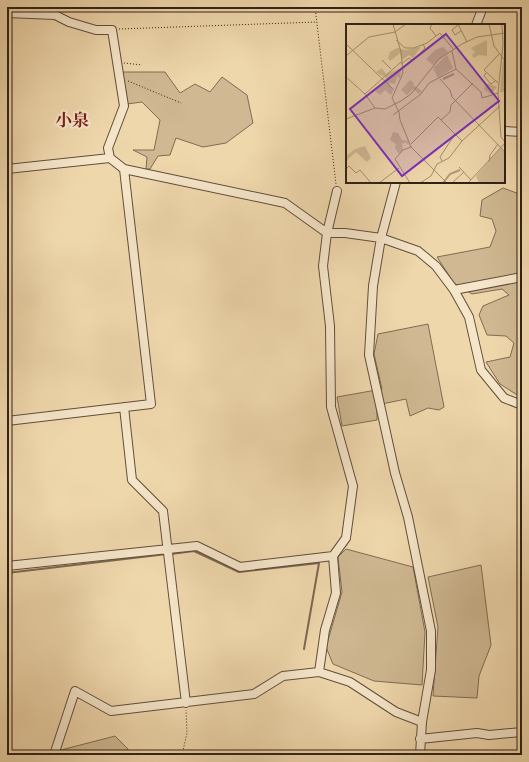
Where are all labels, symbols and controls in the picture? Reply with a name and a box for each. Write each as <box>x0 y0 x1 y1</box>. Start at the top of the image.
inset map <box>346 24 505 183</box>
district label: 小泉 <box>55 109 89 132</box>

